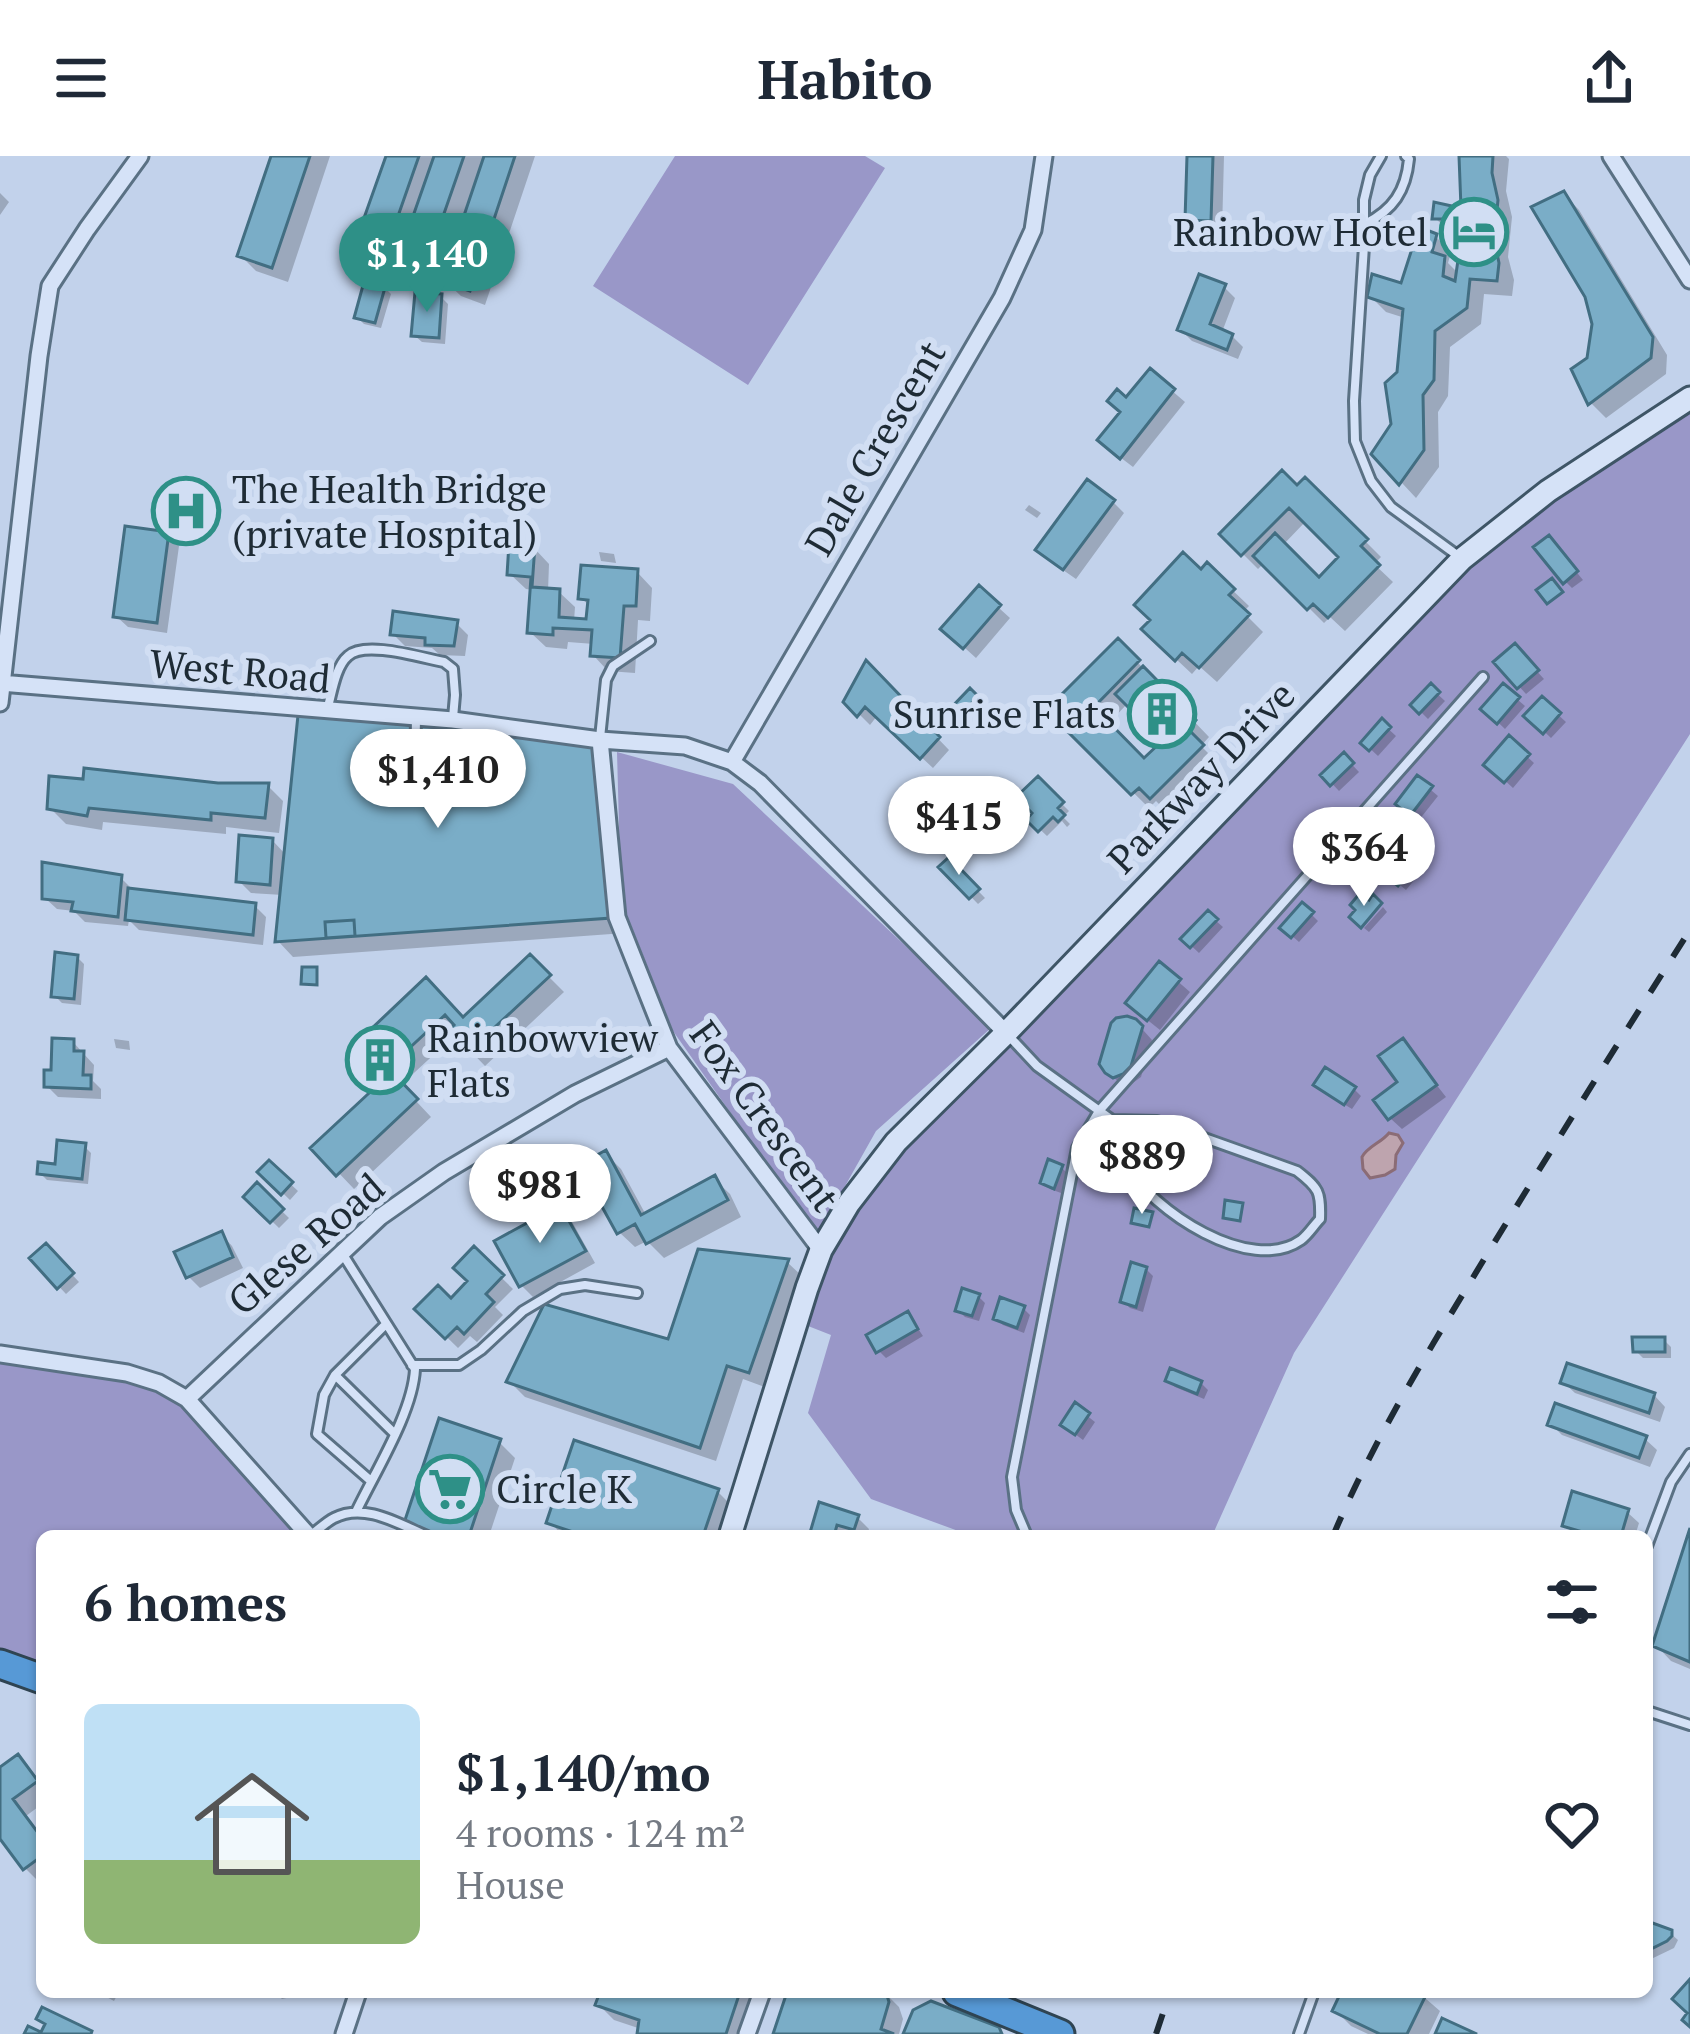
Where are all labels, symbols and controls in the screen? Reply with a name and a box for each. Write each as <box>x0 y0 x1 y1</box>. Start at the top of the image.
text: Habito <box>758 43 932 114</box>
icon: menu <box>48 45 114 111</box>
icon: share <box>1576 45 1642 111</box>
hotel icon: Rainbow Hotel <box>1439 197 1509 267</box>
place label: Rainbow Hotel <box>1173 205 1428 257</box>
pin: $1,140 <box>329 213 525 315</box>
text: $1,140 <box>366 226 488 278</box>
street label: Dale Crescent <box>792 331 957 564</box>
place label: The Health Bridge (private Hospital) <box>232 462 547 559</box>
hospital icon: The Health Bridge (private Hospital) <box>151 476 221 546</box>
street label: West Road <box>147 636 333 704</box>
street label: Parkway Drive <box>1095 669 1305 884</box>
building icon: Sunrise Flats <box>1127 679 1197 749</box>
place label: Sunrise Flats <box>893 687 1116 739</box>
pin: $1,410 <box>340 729 536 831</box>
text: $1,410 <box>377 742 499 794</box>
pin: $415 <box>888 776 1030 878</box>
text: $415 <box>915 789 1003 841</box>
pin: $364 <box>1293 807 1435 909</box>
text: $364 <box>1320 820 1408 872</box>
street label: Fox Crescent <box>679 1010 852 1221</box>
place label: Rainbowview Flats <box>427 1011 658 1108</box>
building icon: Rainbowview Flats <box>345 1025 415 1095</box>
pin: $889 <box>1071 1115 1213 1217</box>
text: $889 <box>1098 1128 1186 1180</box>
pin: $981 <box>469 1144 611 1246</box>
text: $981 <box>496 1157 584 1209</box>
street label: Glese Road <box>216 1161 395 1326</box>
supermarket icon: Circle K <box>415 1454 485 1524</box>
place label: Circle K <box>496 1462 633 1514</box>
text: 6 homes <box>84 1568 287 1636</box>
icon: filters <box>1539 1569 1605 1635</box>
text: $1,140/mo <box>456 1738 711 1806</box>
icon: home <box>180 1752 324 1896</box>
icon: heart <box>1539 1791 1605 1857</box>
text: 4 rooms · 124 m² <box>456 1806 746 1858</box>
text: House <box>456 1858 565 1910</box>

